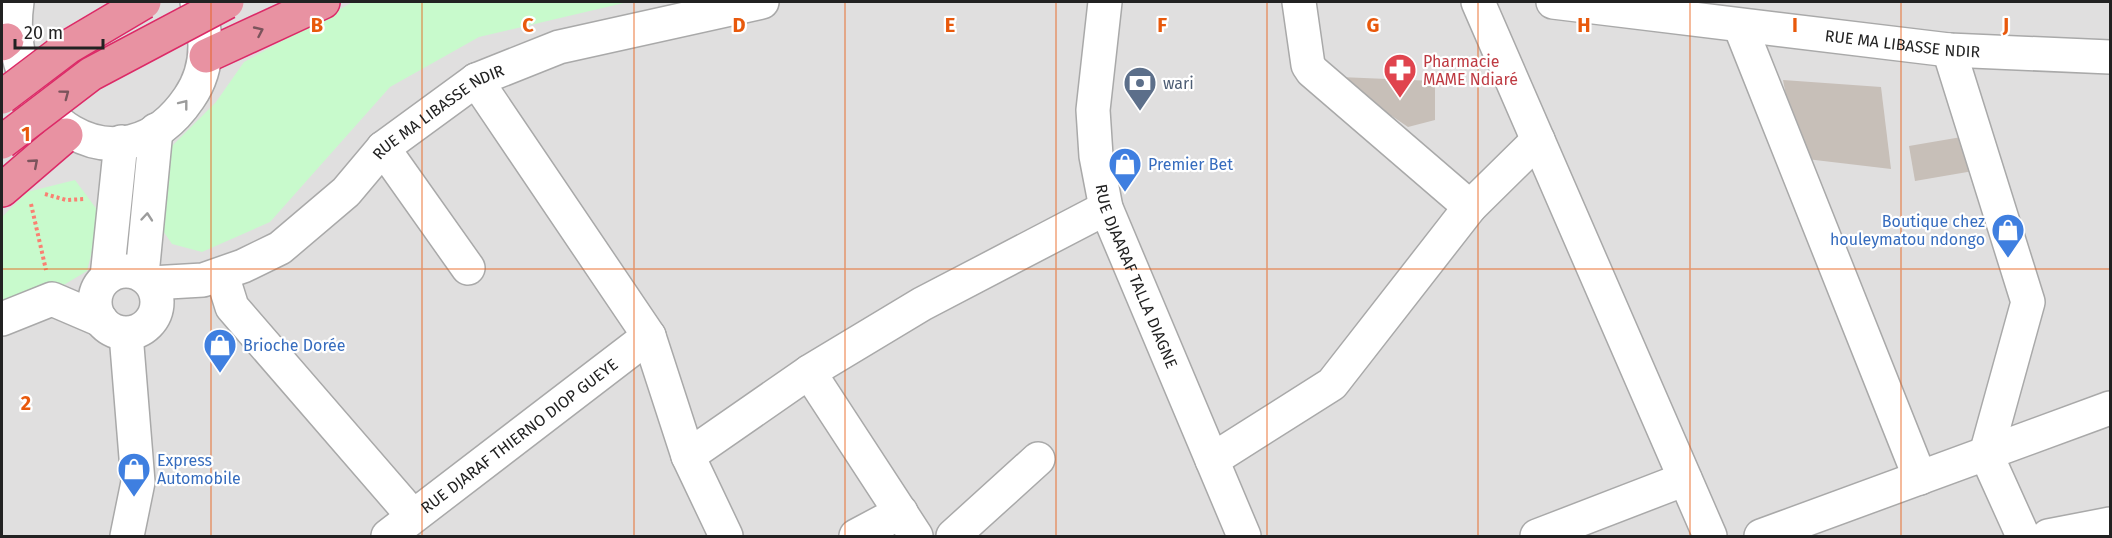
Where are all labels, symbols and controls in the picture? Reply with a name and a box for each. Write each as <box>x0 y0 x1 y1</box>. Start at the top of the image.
scale bar <box>15 12 104 50</box>
text: B <box>311 13 323 37</box>
text: C <box>522 13 534 37</box>
text: D <box>732 13 746 37</box>
text: E <box>945 13 955 37</box>
text: F <box>1157 13 1167 37</box>
text: G <box>1367 13 1379 37</box>
text: H <box>1577 13 1591 37</box>
text: I <box>1792 13 1798 37</box>
text: J <box>2002 13 2009 37</box>
text: 20 m <box>24 22 63 44</box>
street label: RUE MA LIBASSE NDIR <box>1824 26 1981 61</box>
one-way arrow <box>252 27 263 39</box>
pharmacy icon: Pharmacie MAME Ndiaré <box>1382 52 1418 99</box>
place label: Pharmacie MAME Ndiaré <box>1423 52 1518 89</box>
street label: RUE MA LIBASSE NDIR <box>368 60 507 163</box>
bank icon: wari <box>1122 65 1158 112</box>
place label: wari <box>1163 74 1194 93</box>
one-way arrow <box>58 91 69 102</box>
one-way arrow <box>177 100 188 111</box>
text: 1 <box>21 122 31 146</box>
shop icon: Premier Bet <box>1107 146 1143 193</box>
place label: Premier Bet <box>1148 155 1233 174</box>
one-way arrow <box>27 159 38 170</box>
street label: RUE DJAARAF TALLA DIAGNE <box>1092 182 1182 371</box>
one-way arrow <box>140 212 153 221</box>
place label: Boutique chez houleymatou ndongo <box>1830 212 1985 249</box>
shop icon: Boutique chez houleymatou ndongo <box>1990 212 2026 259</box>
shop icon: Brioche Dorée <box>202 327 238 374</box>
place label: Brioche Dorée <box>243 336 346 355</box>
street label: RUE DJARAF THIERNO DIOP GUEYE <box>417 354 621 517</box>
text: 2 <box>21 391 31 415</box>
shop icon: Express Automobile <box>116 451 152 498</box>
place label: Express Automobile <box>157 451 241 488</box>

